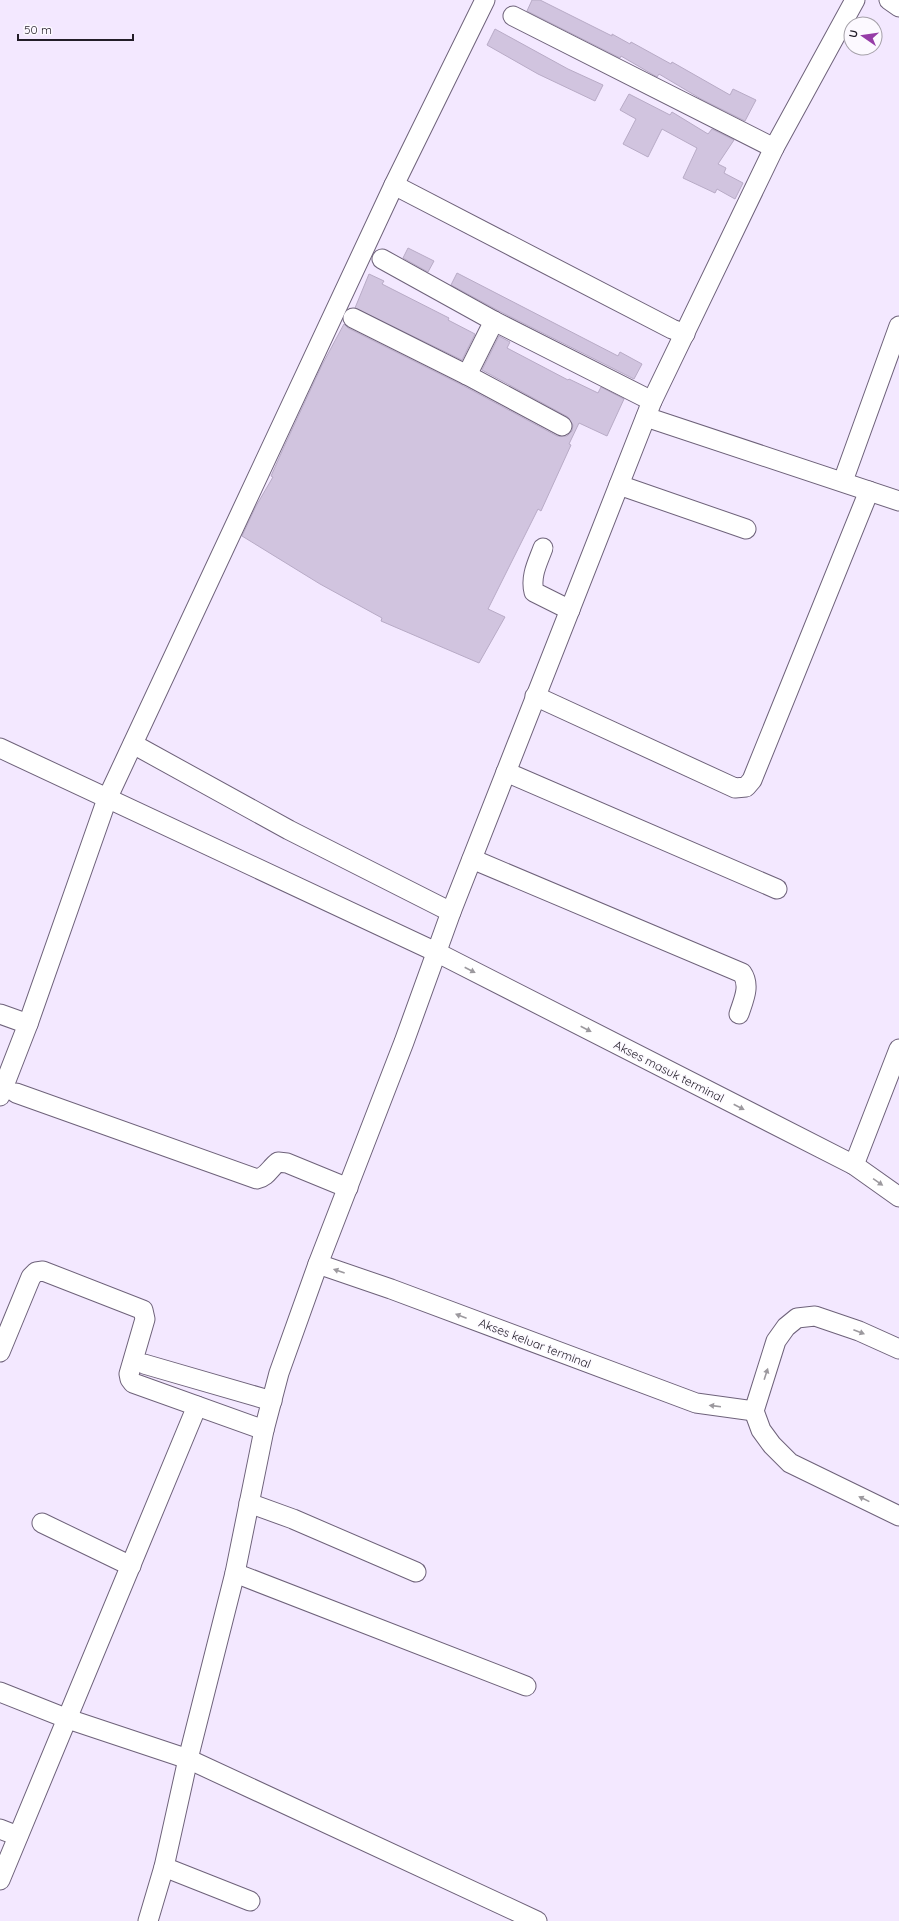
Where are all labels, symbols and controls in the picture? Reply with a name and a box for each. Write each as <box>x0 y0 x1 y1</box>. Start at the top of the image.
scale bar <box>18 16 133 42</box>
north arrow <box>843 16 883 56</box>
text: 50 m <box>24 22 52 37</box>
text: U <box>846 28 861 39</box>
one-way arrow <box>465 966 476 973</box>
one-way arrow <box>581 1025 592 1032</box>
street label: Akses masuk terminal <box>611 1037 727 1105</box>
one-way arrow <box>734 1104 745 1110</box>
one-way arrow <box>873 1178 883 1186</box>
one-way arrow <box>333 1268 345 1274</box>
one-way arrow <box>455 1312 467 1318</box>
street label: Akses keluar terminal <box>477 1315 593 1371</box>
one-way arrow <box>854 1329 866 1335</box>
one-way arrow <box>763 1367 769 1379</box>
one-way arrow <box>709 1402 722 1409</box>
one-way arrow <box>858 1496 870 1502</box>

